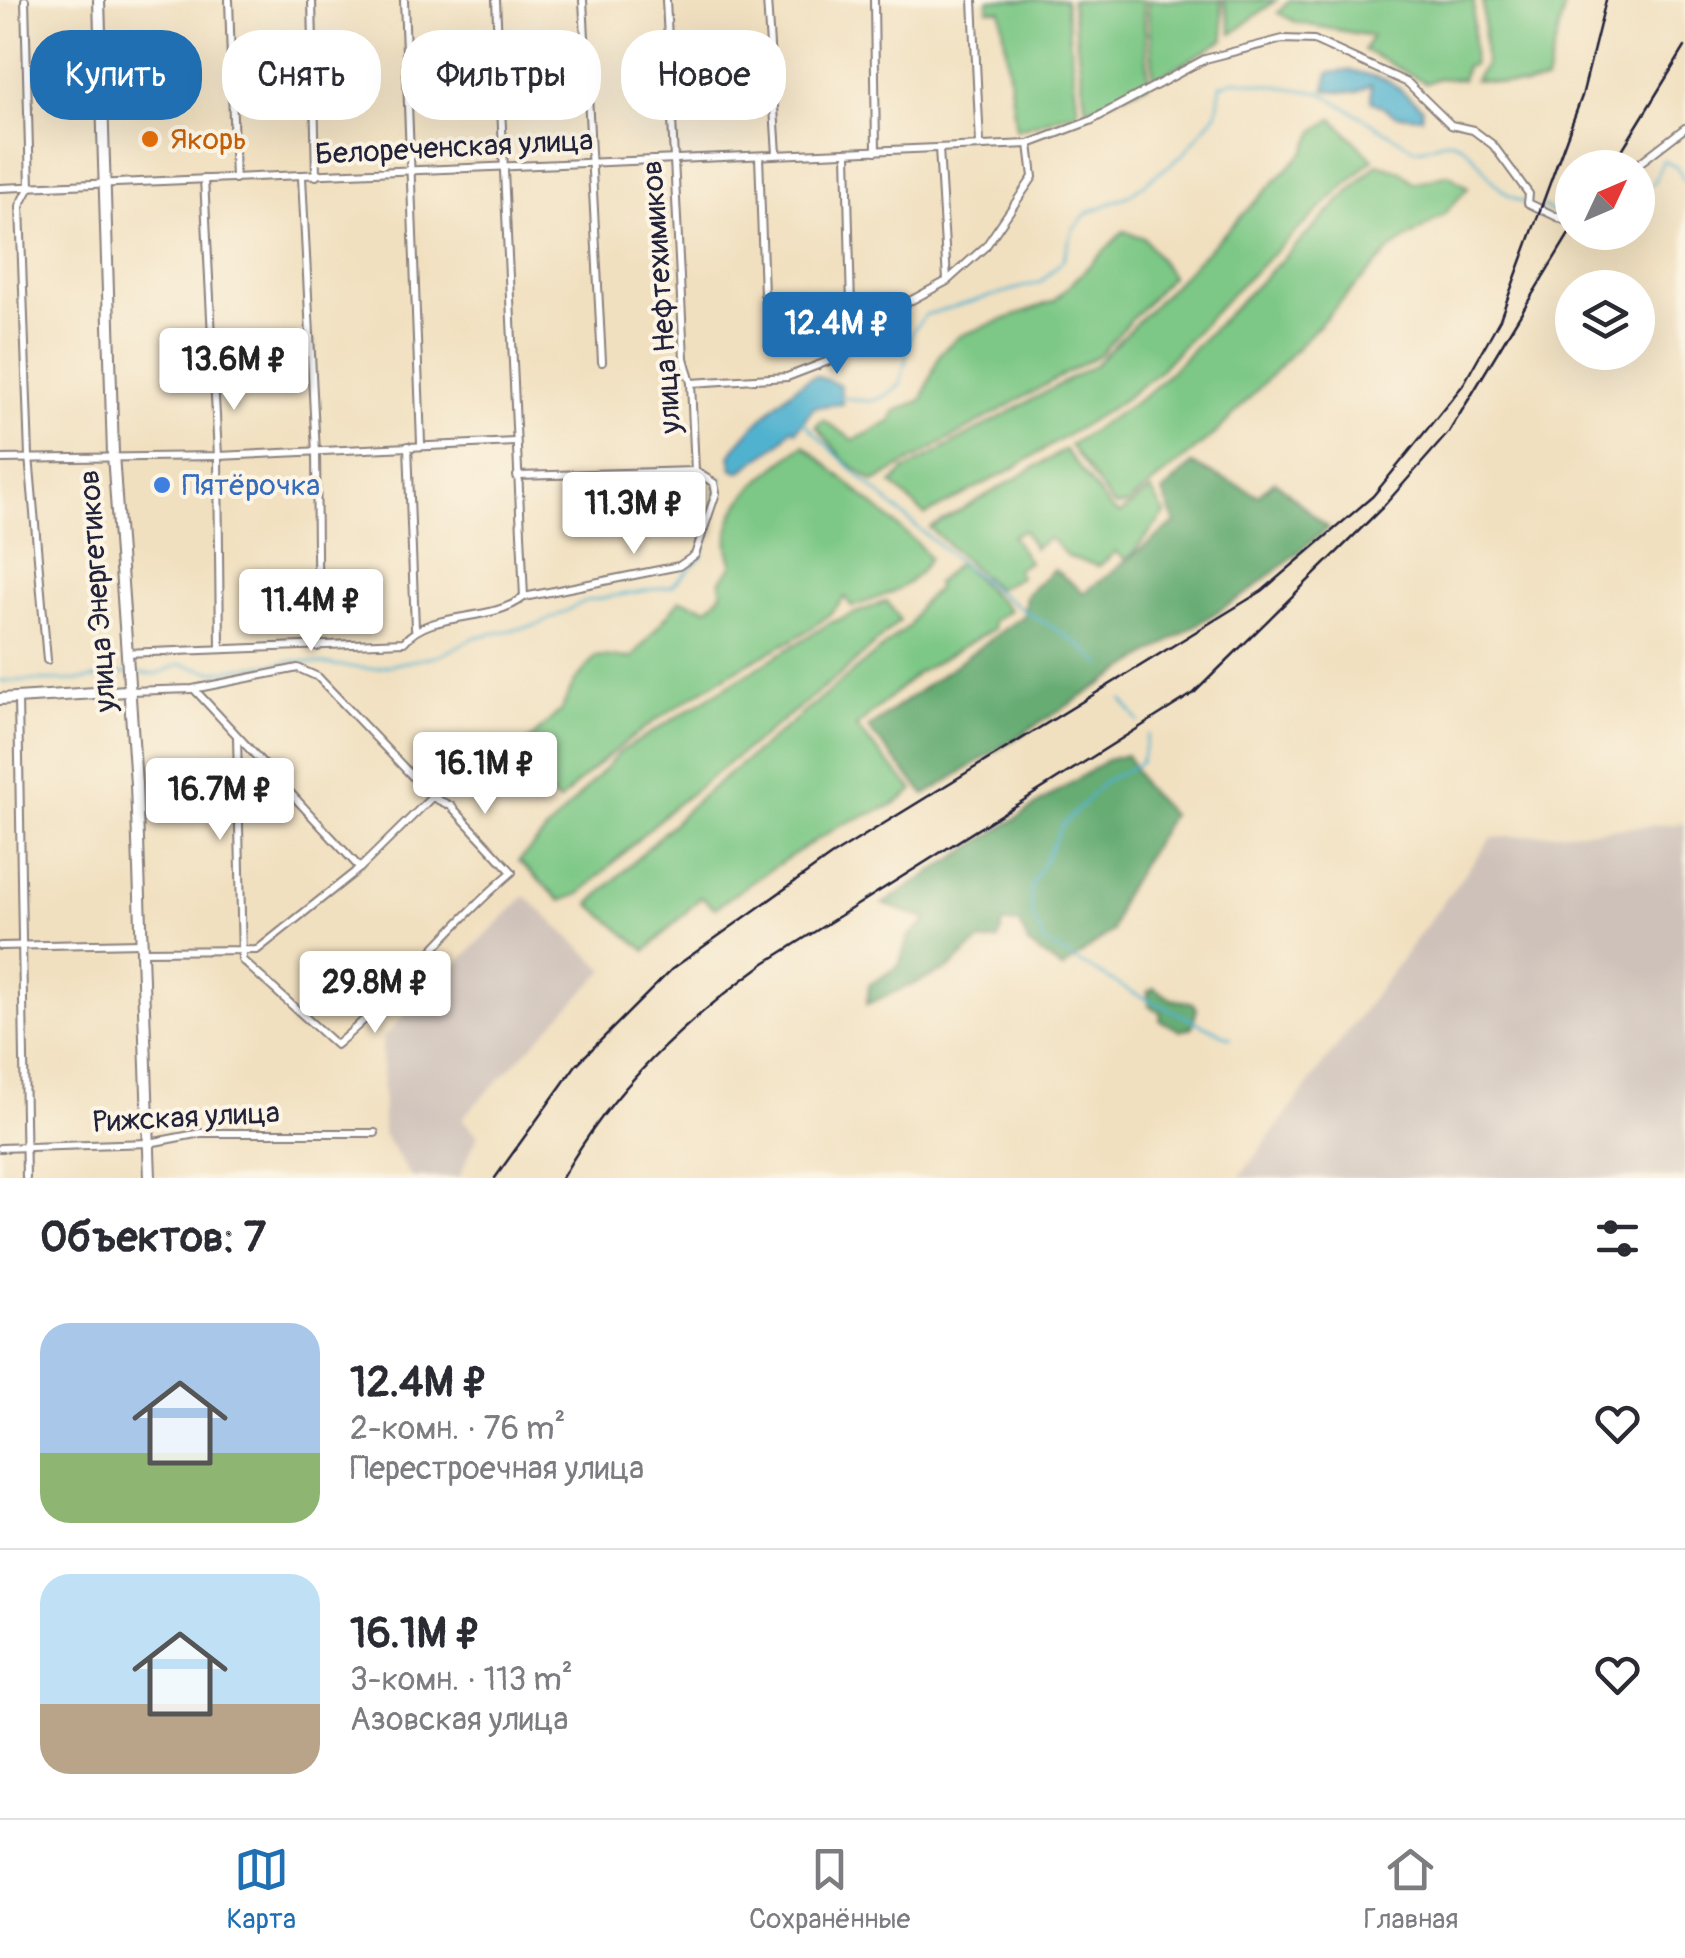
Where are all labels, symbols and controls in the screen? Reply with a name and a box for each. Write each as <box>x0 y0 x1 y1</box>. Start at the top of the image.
chip: Купить <box>30 30 202 120</box>
chip: Снять <box>222 30 381 120</box>
chip: Фильтры <box>401 30 601 120</box>
chip: Новое <box>621 30 786 120</box>
place label: Якорь <box>170 121 247 158</box>
street label: Белореченская улица <box>314 122 594 173</box>
marker: Якорь <box>139 128 161 150</box>
north arrow <box>1555 150 1655 250</box>
map controls <box>1555 150 1655 370</box>
street label: улица Нефтехимиков <box>633 159 690 436</box>
button: layers <box>1555 270 1655 370</box>
pin: 12.4M ₽ <box>745 292 929 377</box>
text: 12.4M ₽ <box>784 304 890 344</box>
pin: 13.6M ₽ <box>142 328 326 413</box>
text: 13.6M ₽ <box>181 340 287 380</box>
place label: Пятёрочка <box>182 467 320 504</box>
street label: улица Энергетиков <box>71 469 124 714</box>
pin: 11.3M ₽ <box>542 472 726 557</box>
marker: Пятёрочка <box>151 474 173 496</box>
text: 11.3M ₽ <box>584 484 684 524</box>
pin: 11.4M ₽ <box>219 569 403 654</box>
text: 11.4M ₽ <box>261 581 361 621</box>
pin: 16.1M ₽ <box>393 732 577 817</box>
text: 16.1M ₽ <box>435 744 535 784</box>
pin: 16.7M ₽ <box>128 758 312 843</box>
text: 16.7M ₽ <box>168 770 272 810</box>
pin: 29.8M ₽ <box>283 951 467 1036</box>
text: 29.8M ₽ <box>322 963 428 1003</box>
street label: Рижская улица <box>91 1094 281 1141</box>
icon: filters <box>1590 1211 1645 1266</box>
text: Объектов: 7 <box>40 1212 266 1264</box>
text: 12.4M ₽ <box>350 1357 488 1409</box>
icon: home <box>120 1363 240 1483</box>
icon: heart <box>1590 1396 1645 1451</box>
text: 2-комн. · 76 m² <box>350 1409 565 1449</box>
text: Перестроечная улица <box>350 1449 644 1489</box>
text: 16.1M ₽ <box>350 1608 481 1660</box>
icon: home <box>120 1614 240 1734</box>
icon: heart <box>1590 1647 1645 1702</box>
text: 3-комн. · 113 m² <box>350 1660 573 1700</box>
text: Азовская улица <box>350 1700 568 1740</box>
tab: Карта <box>227 1842 296 1937</box>
tab: Сохранённые <box>749 1842 910 1937</box>
tab: Главная <box>1363 1842 1458 1937</box>

